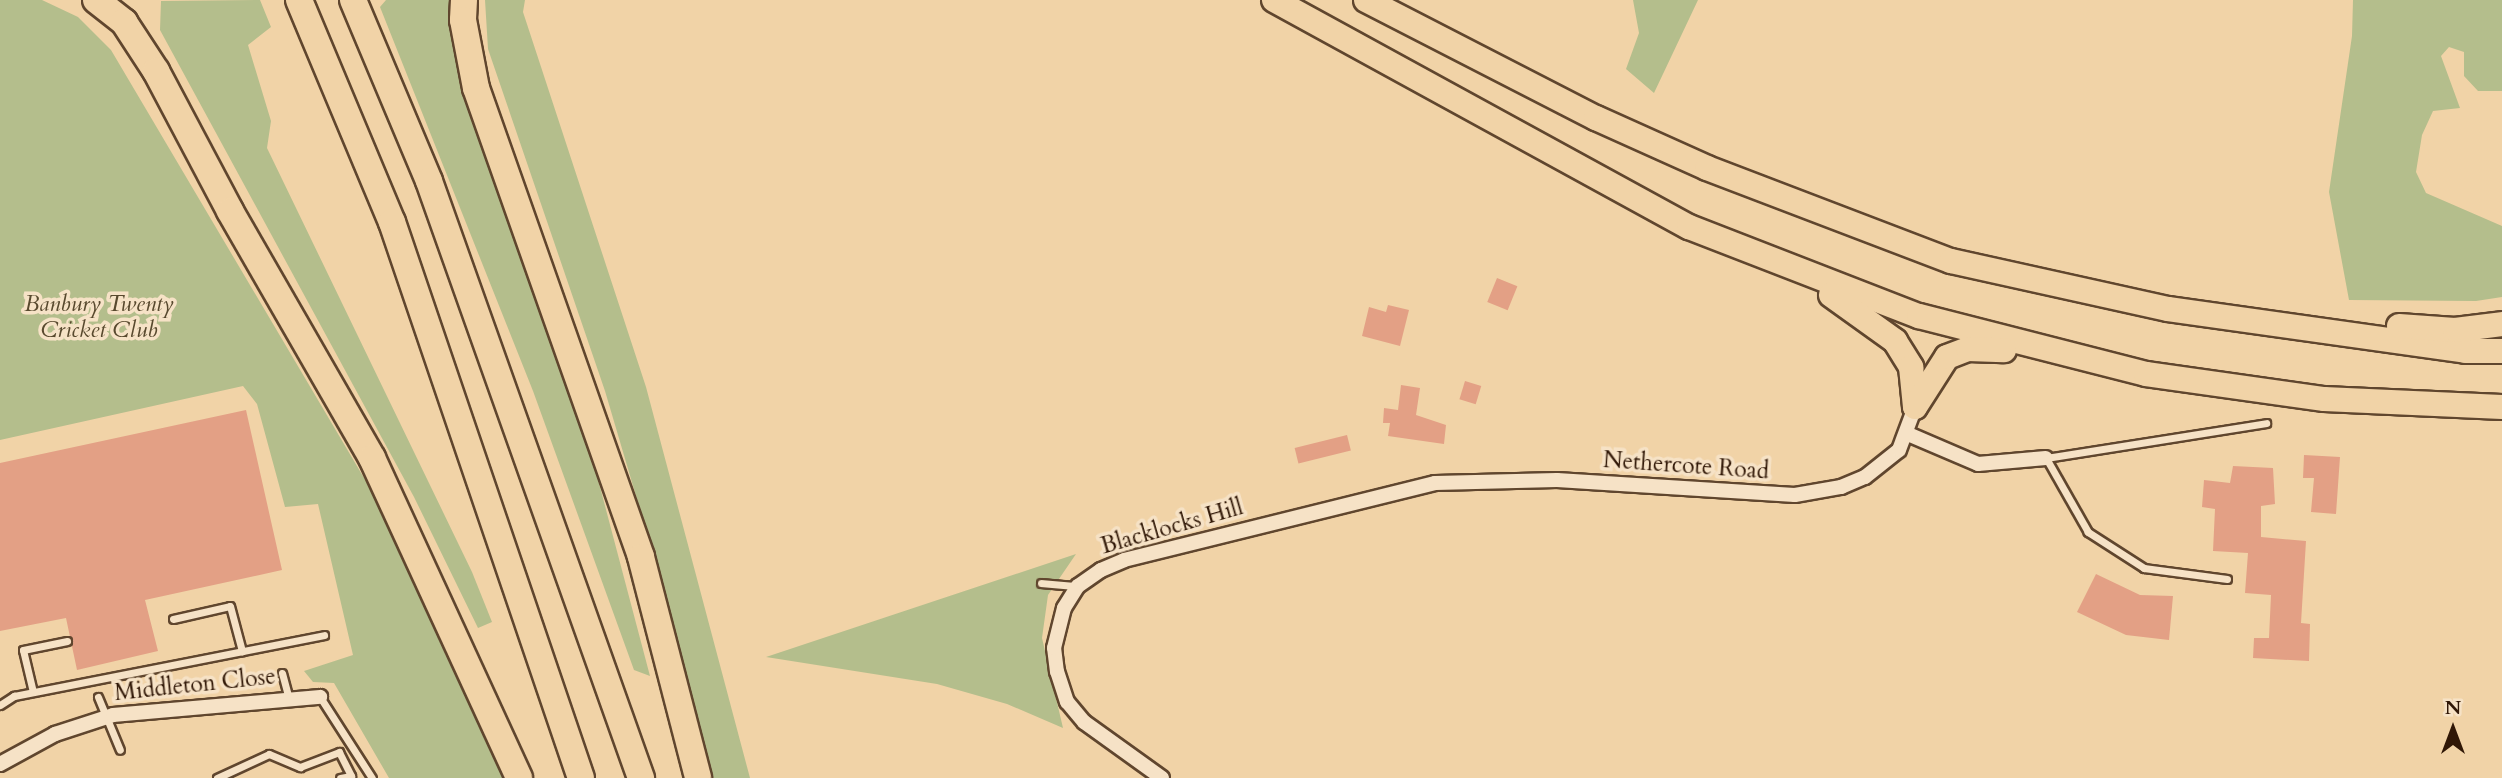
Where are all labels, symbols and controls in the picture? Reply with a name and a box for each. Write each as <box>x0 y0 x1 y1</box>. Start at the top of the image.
park label: Banbury Twenty Cricket Club <box>24 290 174 344</box>
street label: Nethercote Road <box>1602 446 1770 486</box>
street label: Blacklocks Hill <box>1098 494 1246 560</box>
street label: Middleton Close <box>113 663 277 707</box>
north arrow <box>2418 694 2488 764</box>
text: N <box>2445 695 2461 721</box>

